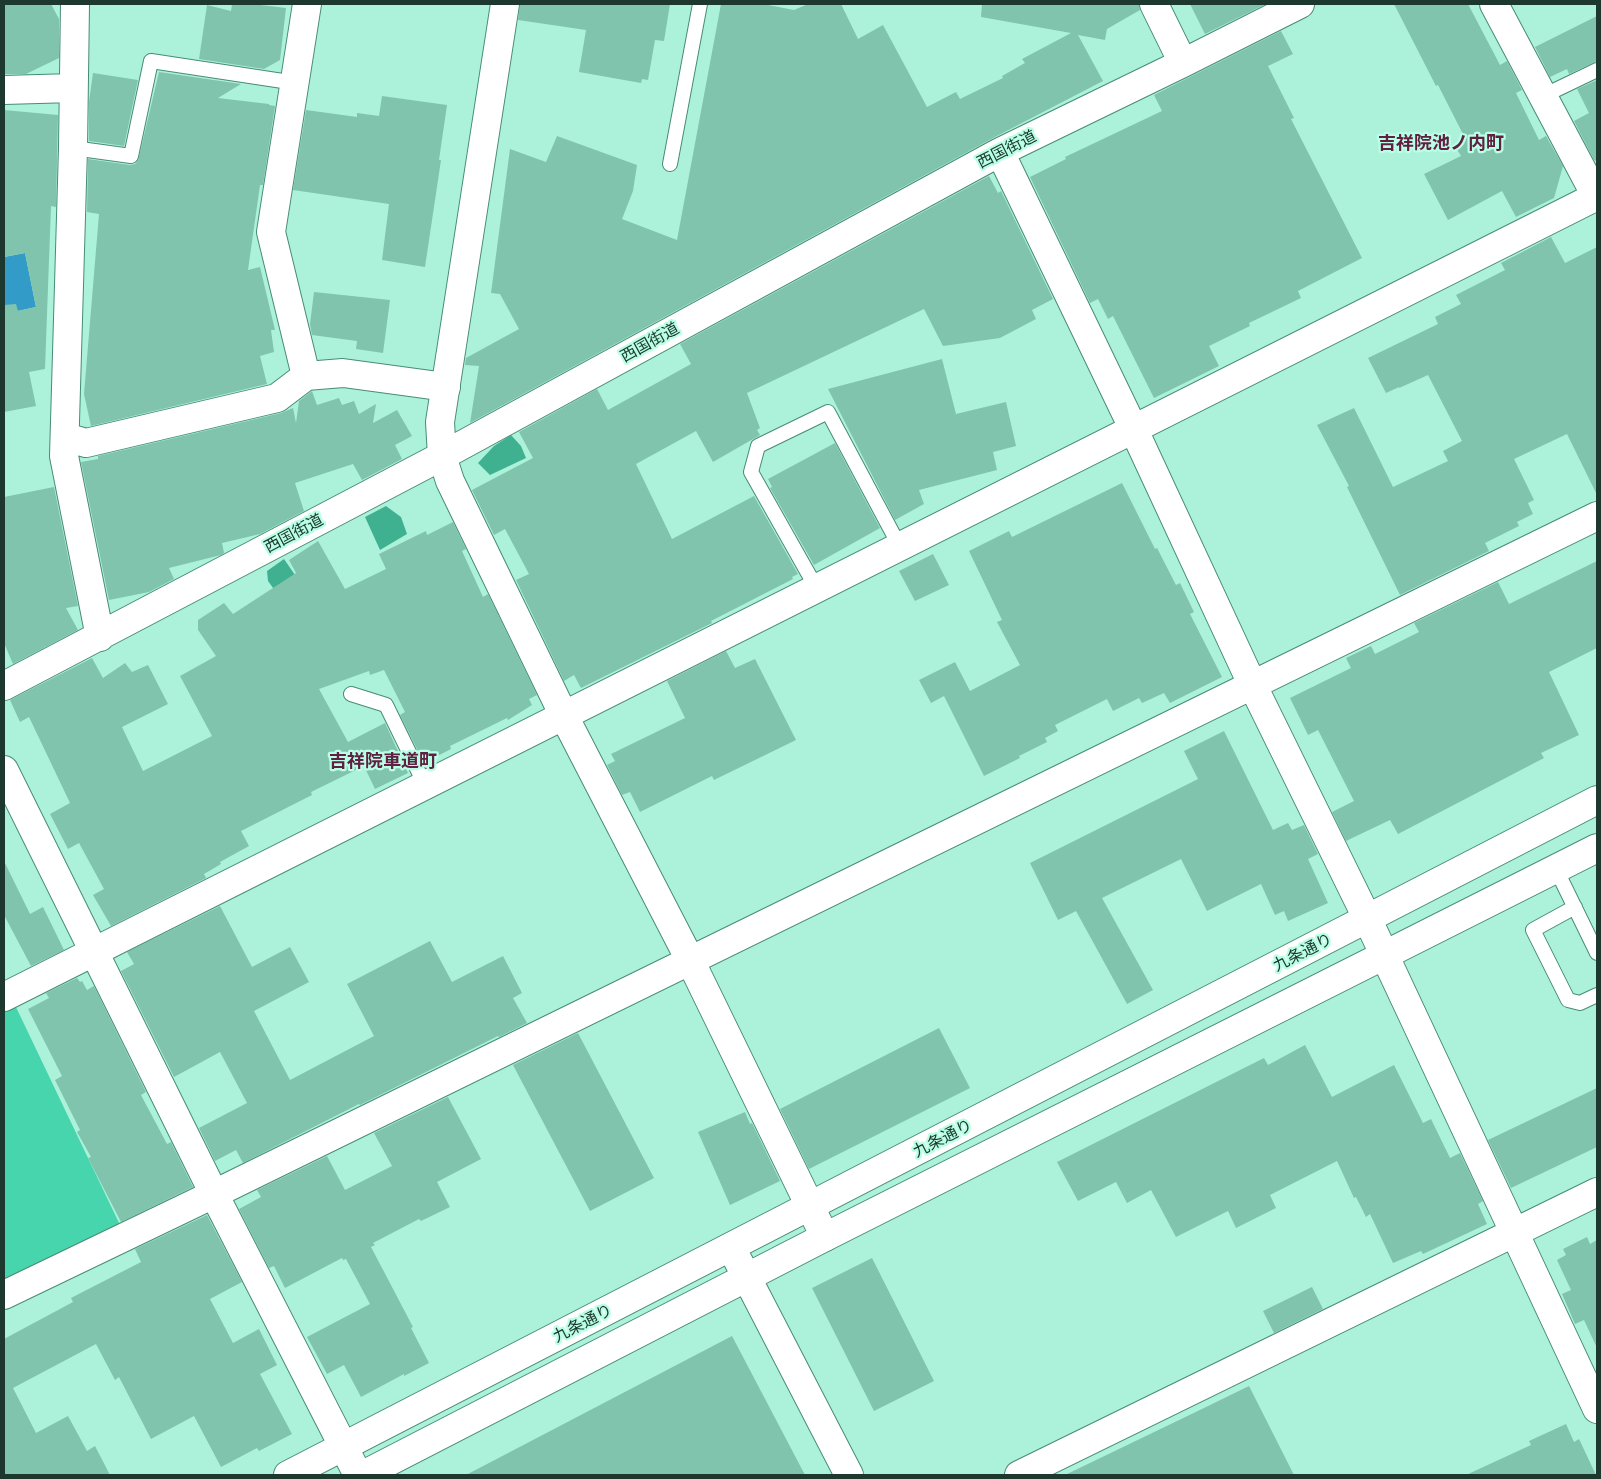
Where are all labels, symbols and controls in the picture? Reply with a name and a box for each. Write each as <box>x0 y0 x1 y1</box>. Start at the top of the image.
street label: 西国街道 <box>974 127 1040 173</box>
district label: 吉祥院池ノ内町 <box>1378 133 1504 155</box>
street label: 西国街道 <box>617 319 683 367</box>
street label: 西国街道 <box>261 511 327 557</box>
district label: 吉祥院車道町 <box>329 751 437 773</box>
street label: 九条通り <box>1270 930 1336 976</box>
street label: 九条通り <box>910 1116 976 1162</box>
street label: 九条通り <box>550 1301 616 1347</box>

